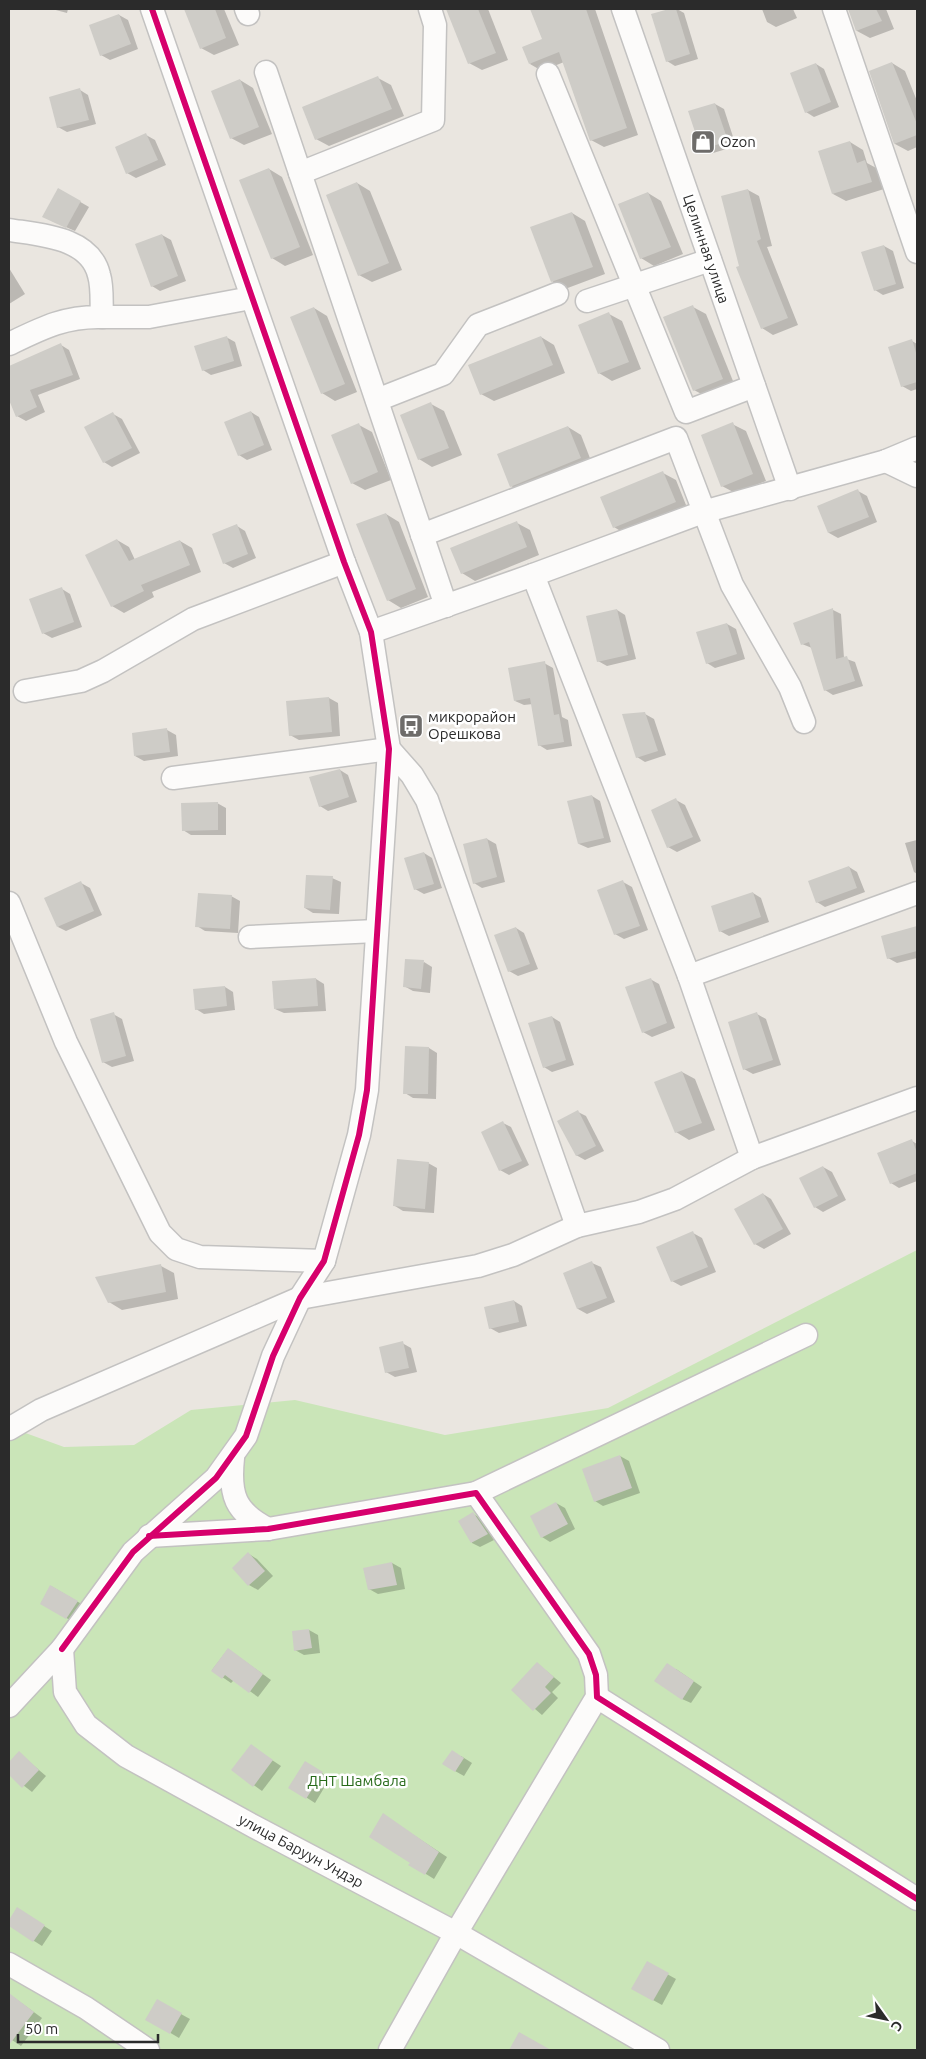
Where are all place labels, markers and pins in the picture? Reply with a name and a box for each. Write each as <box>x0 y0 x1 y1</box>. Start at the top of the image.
shop icon: Ozon <box>690 129 716 155</box>
place label: Ozon <box>720 133 756 150</box>
place label: микрорайон Орешкова <box>428 708 516 742</box>
bus stop icon: микрорайон Орешкова <box>398 713 424 739</box>

